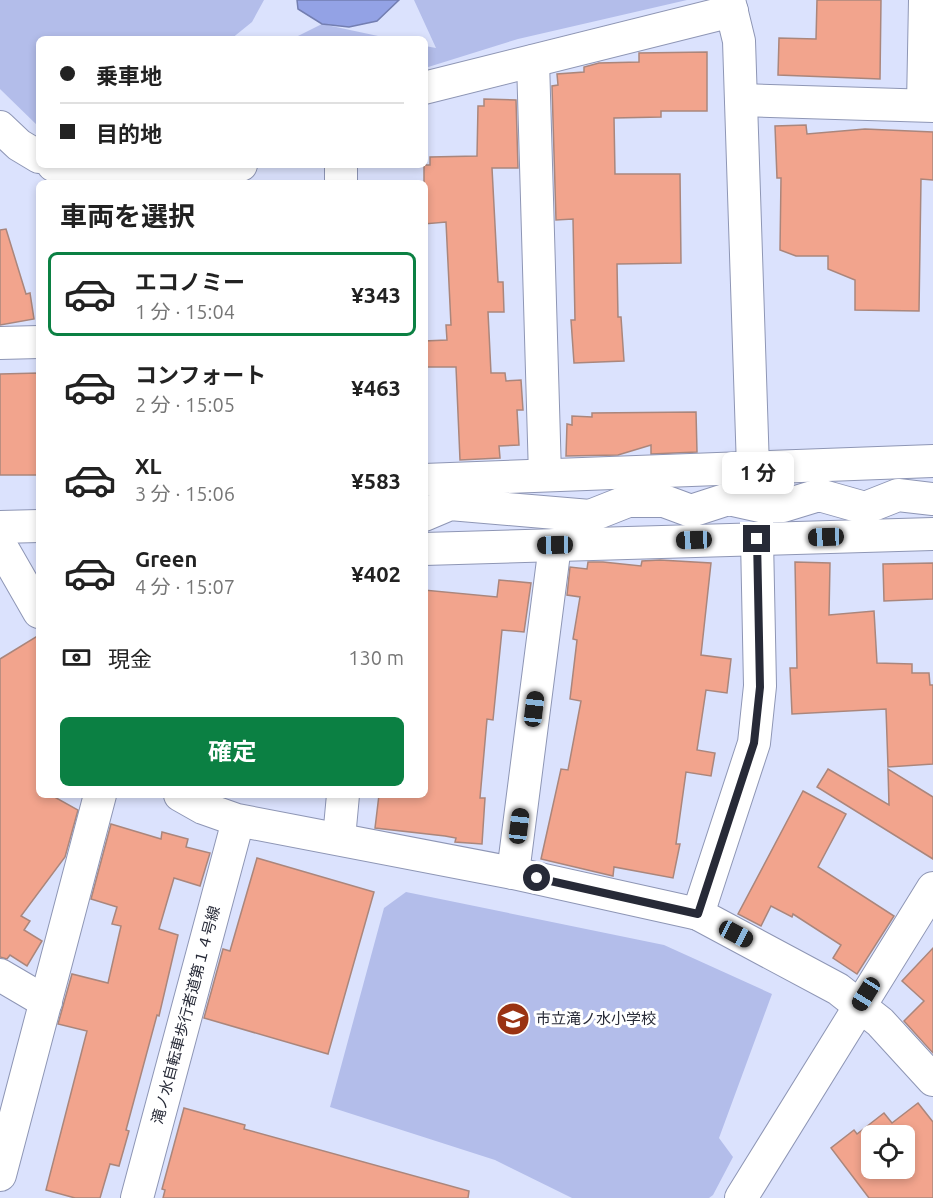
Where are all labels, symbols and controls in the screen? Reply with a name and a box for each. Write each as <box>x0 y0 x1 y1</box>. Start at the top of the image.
text: 乗車地 <box>96 63 162 88</box>
text: 目的地 <box>96 121 162 146</box>
text: 車両を選択 <box>60 201 195 231</box>
icon: car <box>63 267 117 321</box>
text: エコノミー <box>135 269 245 294</box>
text: ¥343 <box>351 282 401 307</box>
text: 1 分 · 15:04 <box>135 300 235 323</box>
icon: car <box>63 360 117 414</box>
text: コンフォート <box>135 362 266 387</box>
text: ¥463 <box>351 375 401 400</box>
text: 2 分 · 15:05 <box>135 393 235 416</box>
callout: 1 分 <box>721 452 793 494</box>
icon: car <box>63 453 117 507</box>
text: XL <box>135 453 162 478</box>
text: 1 分 <box>740 461 776 484</box>
text: ¥583 <box>351 468 401 493</box>
text: 3 分 · 15:06 <box>135 482 235 505</box>
route end <box>743 525 770 552</box>
car <box>808 527 844 547</box>
car <box>676 530 712 550</box>
car <box>537 536 573 554</box>
icon: car <box>63 546 117 600</box>
text: Green <box>135 546 197 571</box>
text: ¥402 <box>351 561 401 586</box>
text: 4 分 · 15:07 <box>135 575 235 598</box>
icon: cash <box>60 641 93 674</box>
text: 現金 <box>108 646 152 671</box>
text: 130 m <box>348 646 404 669</box>
car <box>523 690 545 728</box>
button: 確定 <box>60 717 404 786</box>
car <box>508 807 530 845</box>
route start <box>523 864 550 891</box>
street label: 滝ノ水自転車歩行者道第１４号線 <box>148 904 223 1126</box>
car <box>716 918 756 950</box>
car <box>849 974 883 1014</box>
school or university icon: 市立滝ノ水小学校 <box>495 1001 531 1037</box>
place label: 市立滝ノ水小学校 <box>536 1010 656 1027</box>
map controls <box>861 1125 915 1179</box>
button: locate <box>861 1125 915 1179</box>

